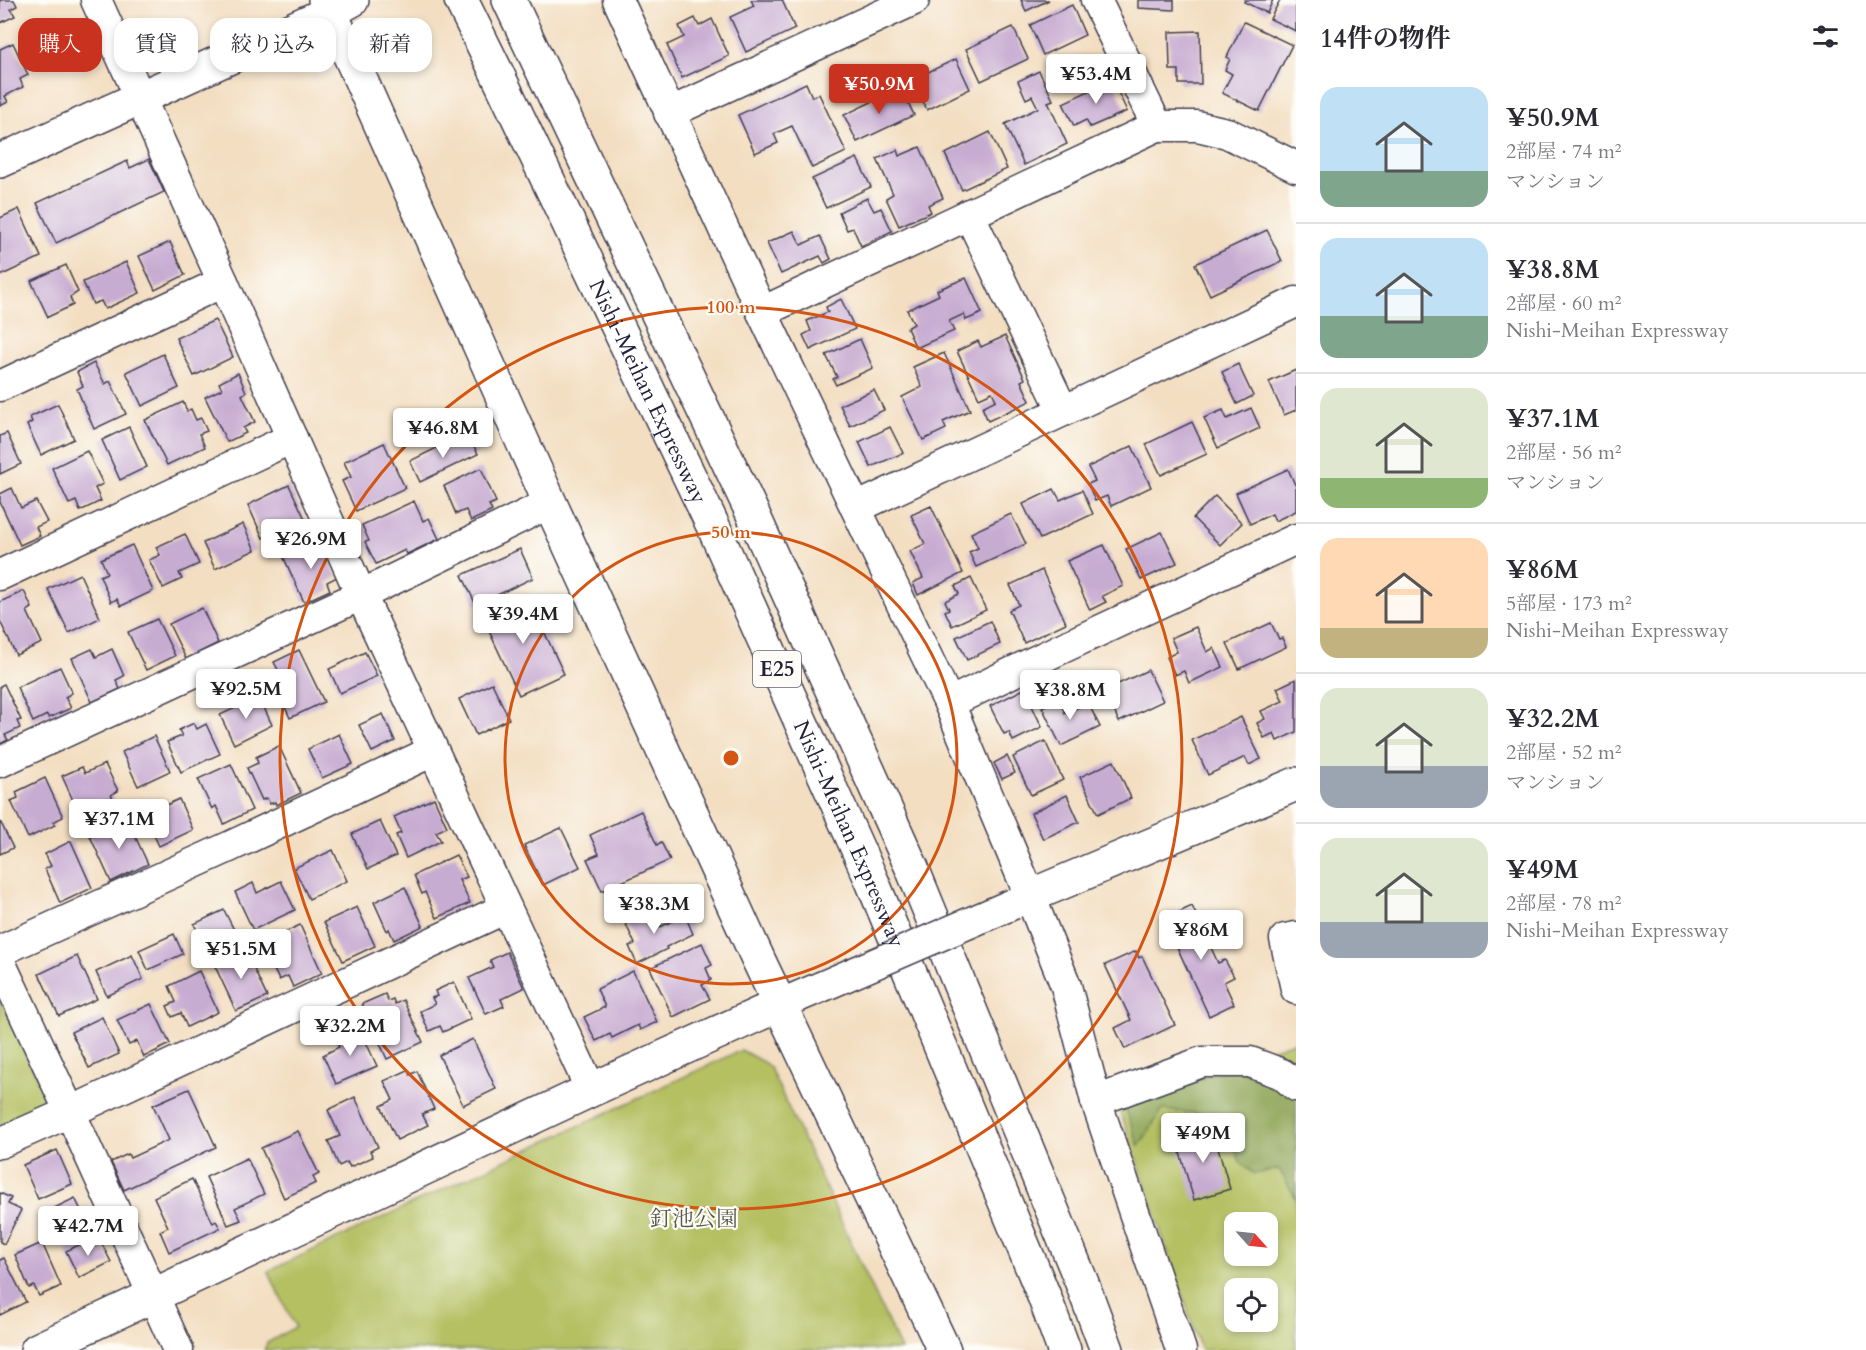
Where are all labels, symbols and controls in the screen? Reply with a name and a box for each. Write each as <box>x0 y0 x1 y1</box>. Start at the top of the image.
chip: 購入 <box>18 18 102 72</box>
chip: 賃貸 <box>114 18 198 72</box>
chip: 絞り込み <box>210 18 336 72</box>
chip: 新着 <box>348 18 432 72</box>
icon: filters <box>1809 20 1842 53</box>
text: 14件の物件 <box>1320 21 1451 56</box>
pin: ¥53.4M <box>1047 54 1145 105</box>
text: ¥53.4M <box>1060 60 1132 87</box>
pin: ¥50.9M <box>830 64 928 115</box>
text: ¥50.9M <box>843 70 915 97</box>
text: ¥50.9M <box>1506 100 1599 135</box>
icon: home <box>1368 111 1440 183</box>
text: 2部屋 · 74 m² <box>1506 138 1622 165</box>
text: マンション <box>1506 168 1605 195</box>
text: ¥38.8M <box>1506 252 1599 287</box>
icon: home <box>1368 262 1440 334</box>
street label: Nishi-Meihan Expressway <box>582 275 714 509</box>
text: 2部屋 · 60 m² <box>1506 290 1622 317</box>
text: 100 m <box>706 295 756 320</box>
text: Nishi-Meihan Expressway <box>1506 317 1729 344</box>
text: ¥37.1M <box>1506 401 1599 436</box>
pin: ¥46.8M <box>394 408 492 459</box>
icon: home <box>1368 412 1440 484</box>
text: ¥46.8M <box>407 414 479 441</box>
text: 2部屋 · 56 m² <box>1506 439 1622 466</box>
text: マンション <box>1506 469 1605 496</box>
pin: ¥26.9M <box>262 519 360 570</box>
text: 50 m <box>711 520 751 545</box>
text: ¥26.9M <box>275 525 347 552</box>
text: ¥86M <box>1506 552 1579 587</box>
icon: home <box>1368 562 1440 634</box>
text: 5部屋 · 173 m² <box>1506 590 1632 617</box>
pin: ¥39.4M <box>474 594 572 645</box>
text: ¥39.4M <box>487 600 559 627</box>
text: Nishi-Meihan Expressway <box>1506 617 1729 644</box>
road number: E25 <box>753 651 801 687</box>
pin: ¥92.5M <box>197 669 295 720</box>
pin: ¥38.8M <box>1021 670 1119 721</box>
text: ¥92.5M <box>210 675 282 702</box>
text: ¥38.8M <box>1034 676 1106 703</box>
text: ¥32.2M <box>1506 701 1599 736</box>
icon: home <box>1368 712 1440 784</box>
street label: Nishi-Meihan Expressway <box>786 716 912 952</box>
text: 2部屋 · 52 m² <box>1506 739 1622 766</box>
centre of rings <box>721 748 741 768</box>
text: マンション <box>1506 769 1605 796</box>
pin: ¥37.1M <box>70 799 168 850</box>
text: ¥37.1M <box>83 805 155 832</box>
text: ¥49M <box>1506 852 1579 887</box>
icon: home <box>1368 862 1440 934</box>
pin: ¥38.3M <box>605 884 703 935</box>
text: ¥38.3M <box>618 890 690 917</box>
text: 2部屋 · 78 m² <box>1506 890 1622 917</box>
pin: ¥86M <box>1165 910 1237 961</box>
text: ¥86M <box>1173 916 1229 943</box>
text: Nishi-Meihan Expressway <box>1506 917 1729 944</box>
pin: ¥51.5M <box>192 929 290 980</box>
text: ¥51.5M <box>205 935 277 962</box>
pin: ¥32.2M <box>301 1006 399 1057</box>
text: ¥32.2M <box>314 1012 386 1039</box>
pin: ¥49M <box>1167 1113 1239 1164</box>
text: ¥49M <box>1175 1119 1231 1146</box>
park label: 釘池公園 <box>650 1204 738 1234</box>
pin: ¥42.7M <box>39 1206 137 1257</box>
text: ¥42.7M <box>52 1212 124 1239</box>
north arrow <box>1224 1212 1278 1266</box>
map controls <box>1224 1212 1278 1332</box>
button: locate <box>1224 1278 1278 1332</box>

